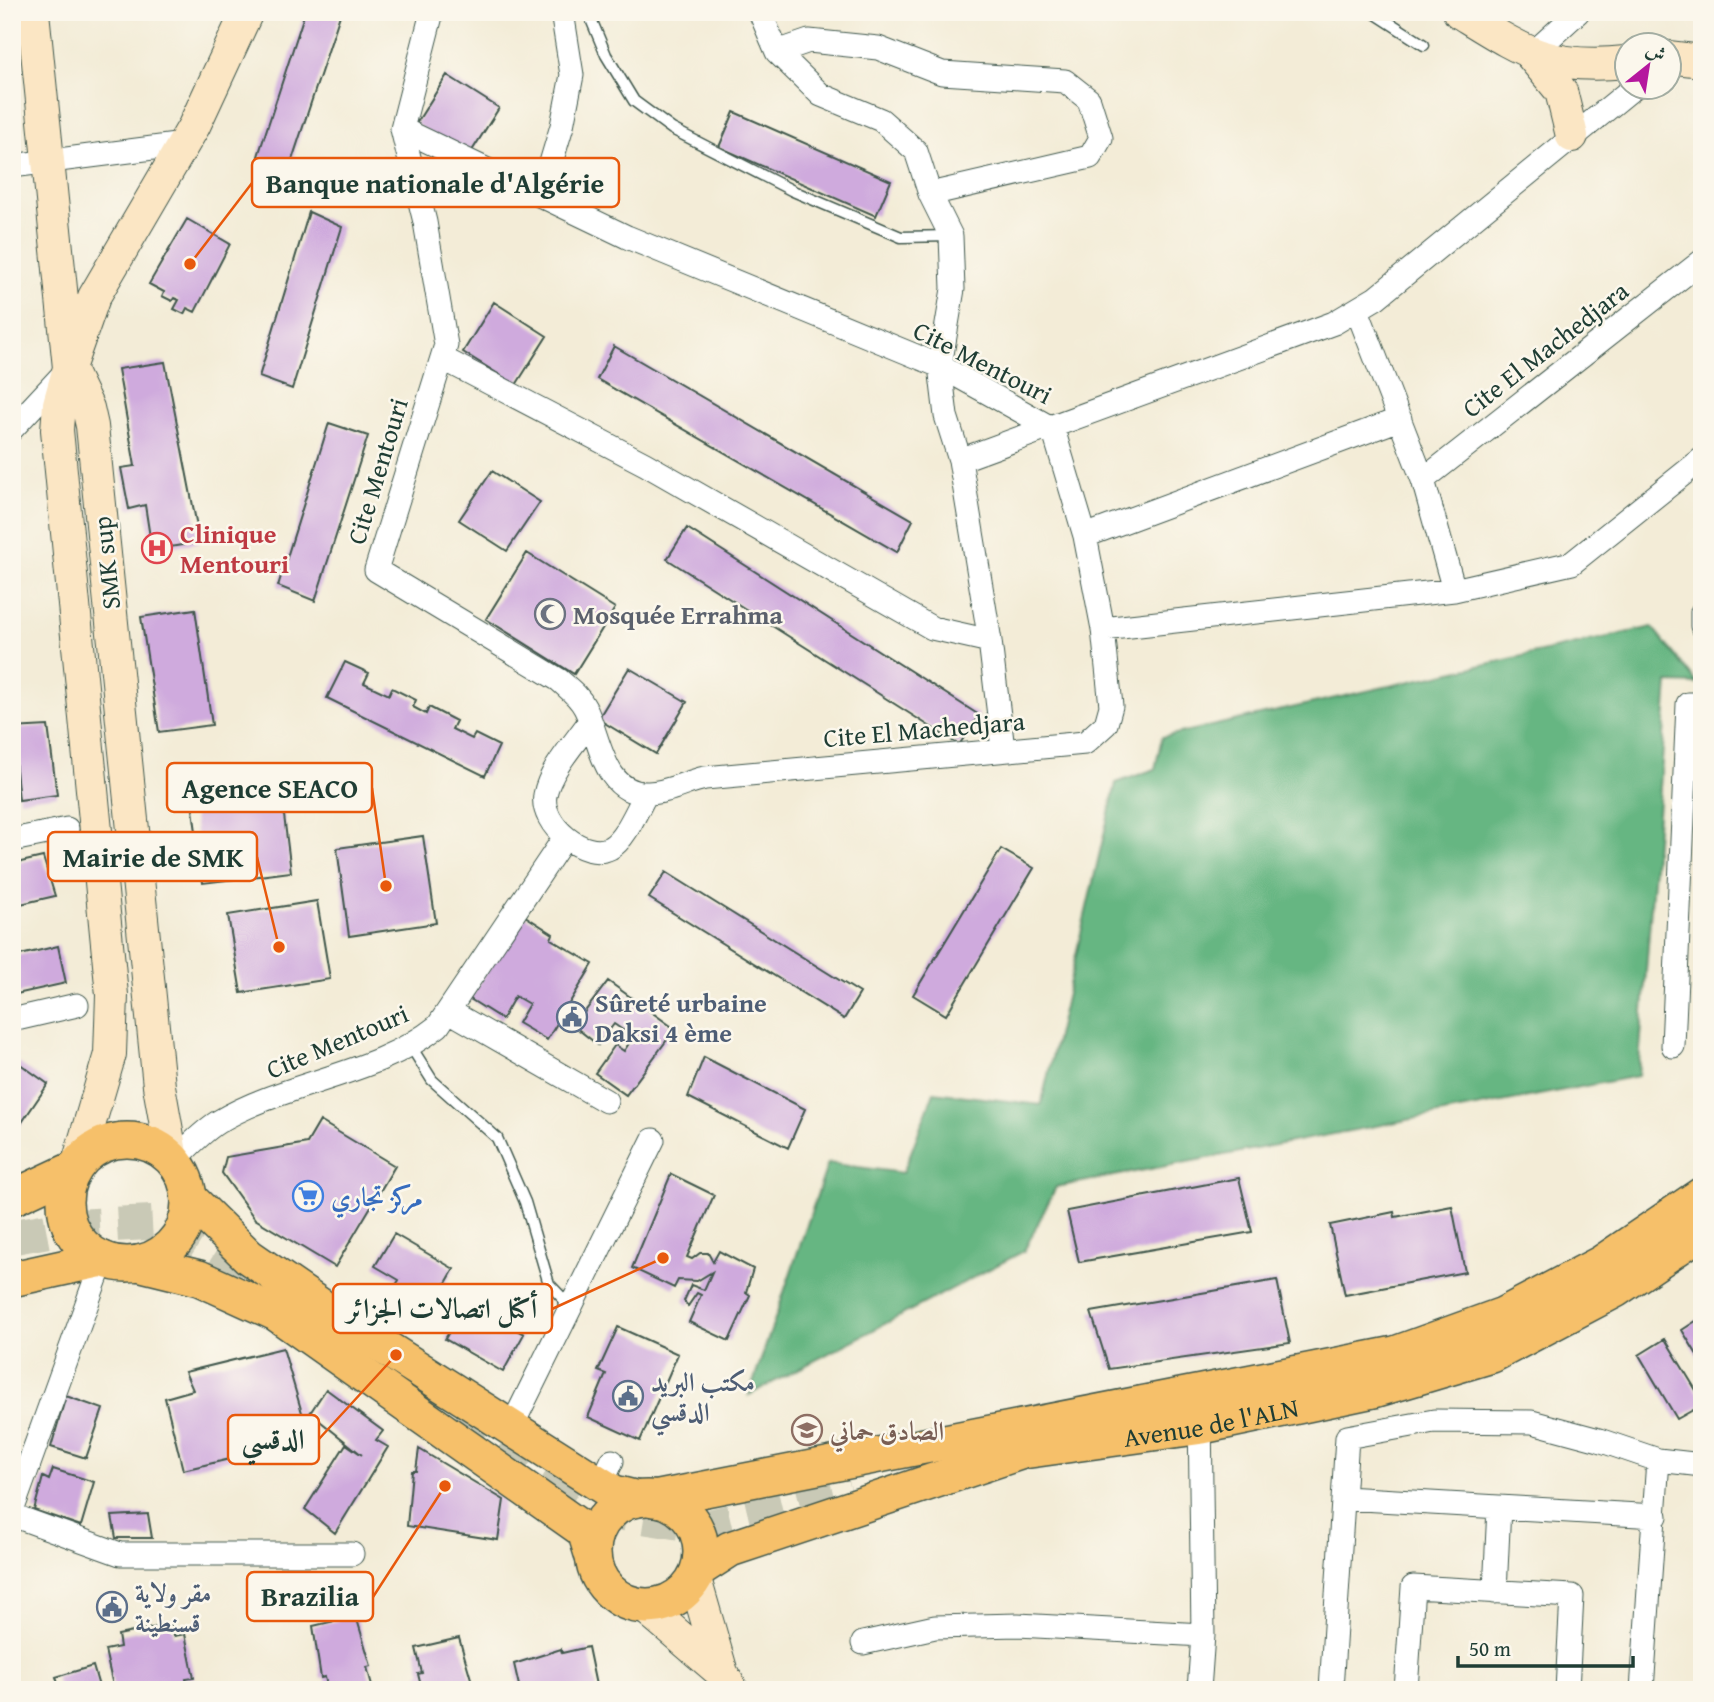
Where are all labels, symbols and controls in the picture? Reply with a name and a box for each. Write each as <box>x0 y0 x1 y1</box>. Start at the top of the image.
north arrow <box>1612 32 1682 102</box>
text: ش <box>1641 34 1672 68</box>
callout: Banque nationale d'Algérie <box>252 158 619 207</box>
text: Banque nationale d'Algérie <box>266 162 604 203</box>
street label: Cite El Machedjara <box>1453 271 1637 427</box>
street label: Cite Mentouri <box>907 310 1059 414</box>
street label: Cite Mentouri <box>336 393 418 549</box>
street label: SMK sup <box>82 514 130 612</box>
place label: Clinique Mentouri <box>180 514 289 583</box>
hospital icon: Clinique Mentouri <box>140 531 174 565</box>
place label: Mosquée Errahma <box>573 595 784 634</box>
mosque icon: Mosquée Errahma <box>533 597 567 631</box>
street label: Cite El Machedjara <box>822 701 1027 757</box>
callout: Agence SEACO <box>167 763 372 812</box>
text: Agence SEACO <box>182 767 358 808</box>
callout: Mairie de SMK <box>48 832 257 881</box>
text: Mairie de SMK <box>62 836 244 877</box>
place label: Sûreté urbaine Daksi 4 ème <box>595 983 767 1052</box>
street label: Cite Mentouri <box>260 994 414 1088</box>
public building icon: Sûreté urbaine Daksi 4 ème <box>555 1000 589 1034</box>
place label: مركز تجاري <box>331 1177 423 1219</box>
supermarket icon: مركز تجاري <box>291 1179 325 1213</box>
callout: أكتل اتصالات الجزائر <box>333 1284 552 1333</box>
text: أكتل اتصالات الجزائر <box>344 1287 538 1328</box>
place label: مكتب البريد الدقسي <box>651 1362 755 1436</box>
public building icon: مكتب البريد الدقسي <box>611 1379 645 1413</box>
street label: Avenue de l'ALN <box>1121 1387 1302 1456</box>
place label: الصادق حماني <box>829 1411 944 1453</box>
school or university icon: الصادق حماني <box>790 1413 824 1447</box>
callout: الدقسي <box>228 1415 319 1464</box>
text: الدقسي <box>241 1418 305 1466</box>
callout: Brazilia <box>247 1572 373 1621</box>
place label: مقر ولاية قسنطينة <box>135 1573 211 1642</box>
text: Brazilia <box>261 1575 360 1616</box>
public building icon: مقر ولاية قسنطينة <box>95 1590 129 1624</box>
scale bar <box>1458 1625 1634 1669</box>
text: 50 m <box>1469 1633 1511 1664</box>

